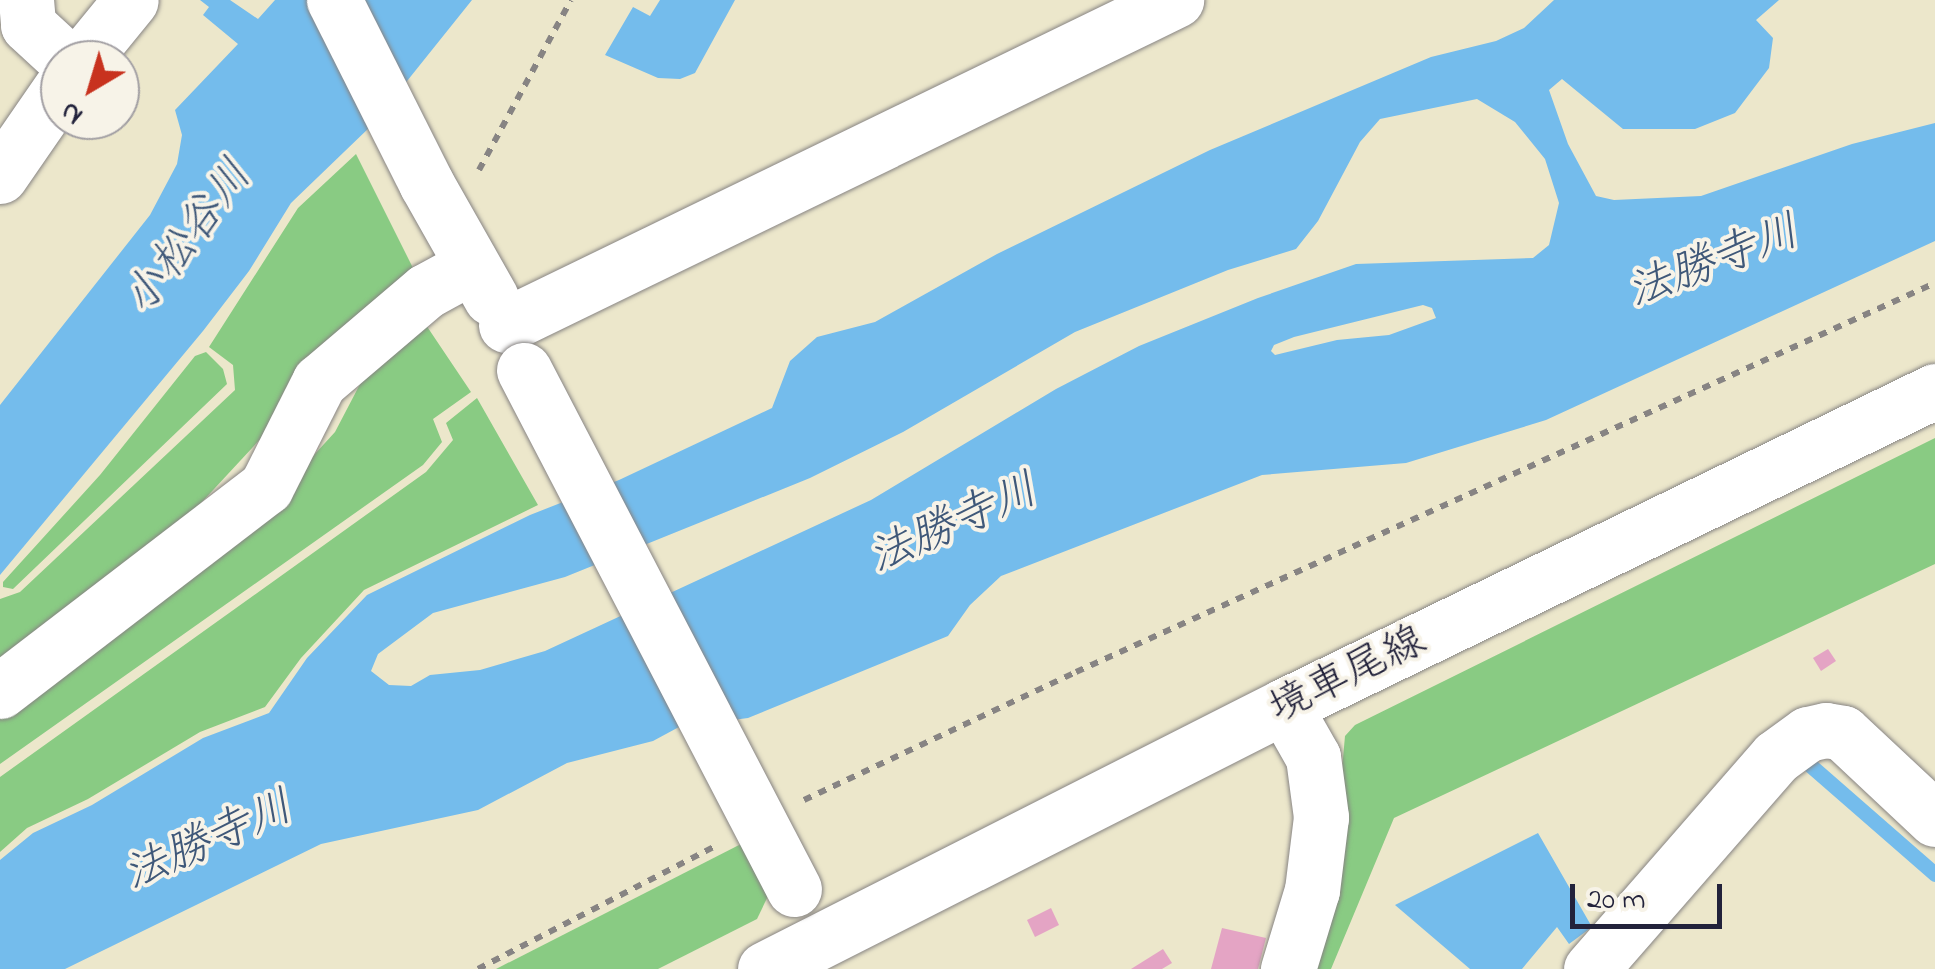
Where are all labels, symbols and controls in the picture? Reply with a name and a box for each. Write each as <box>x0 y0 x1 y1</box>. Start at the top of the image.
north arrow <box>40 40 140 140</box>
text: N <box>52 90 93 134</box>
water label: 小松谷川 <box>114 151 266 327</box>
water label: 法勝寺川 <box>1620 207 1808 321</box>
water label: 法勝寺川 <box>861 465 1047 587</box>
street label: 境車尾線 <box>1261 617 1435 735</box>
water label: 法勝寺川 <box>116 782 302 904</box>
scale bar <box>1575 864 1728 926</box>
text: 20 m <box>1587 879 1646 923</box>

